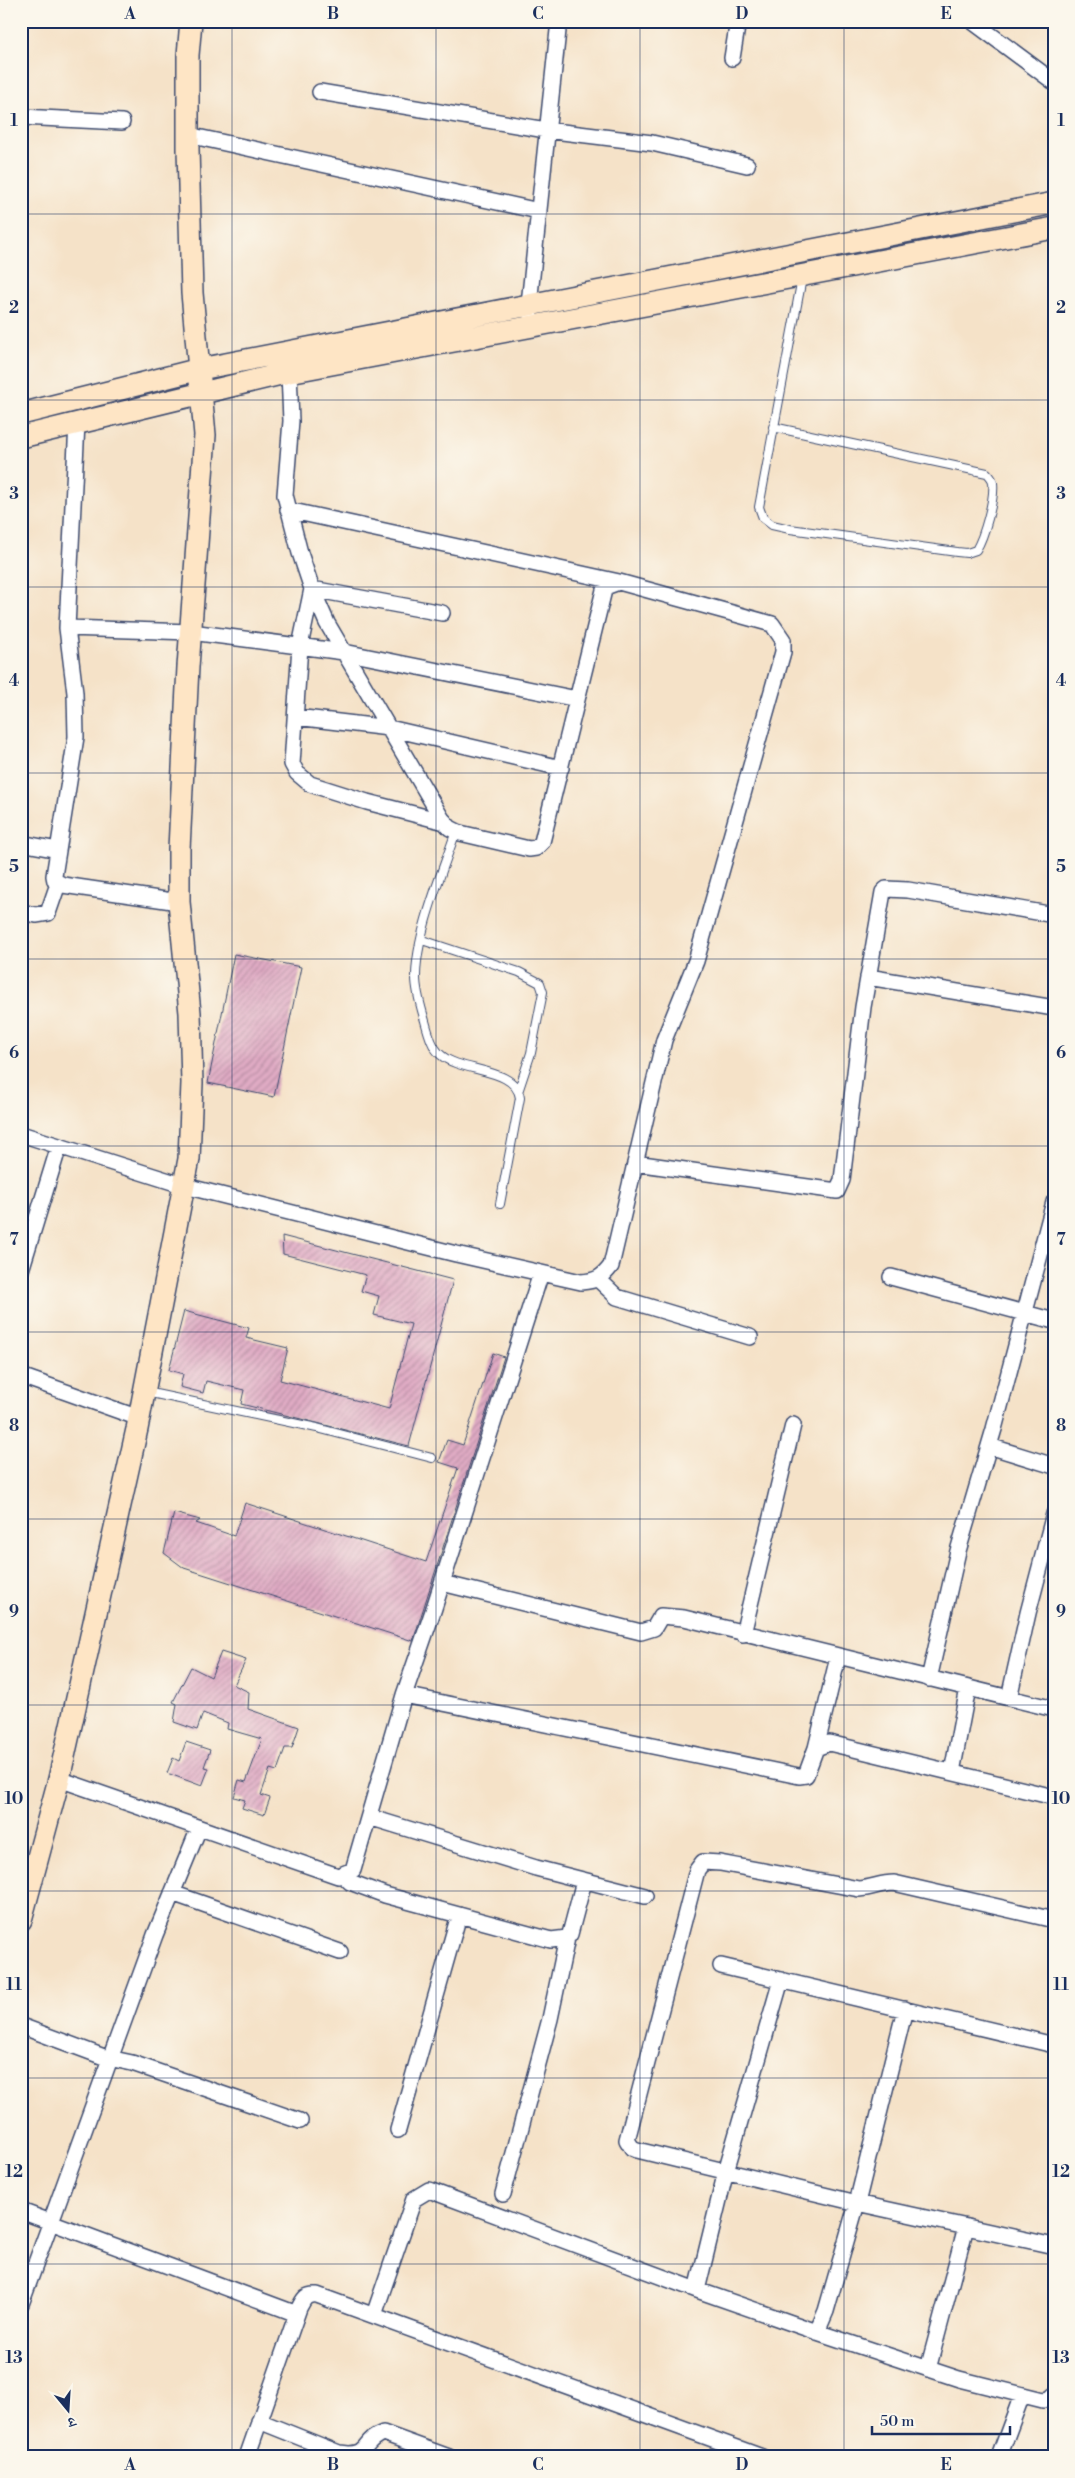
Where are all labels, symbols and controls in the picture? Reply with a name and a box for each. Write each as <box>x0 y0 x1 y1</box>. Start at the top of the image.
text: A <box>123 4 136 24</box>
text: B <box>327 4 339 24</box>
text: C <box>532 4 544 24</box>
text: D <box>736 4 749 24</box>
text: E <box>940 4 952 24</box>
text: 1 <box>10 111 18 131</box>
text: 1 <box>1057 111 1065 131</box>
text: 2 <box>9 298 19 318</box>
text: 2 <box>1056 298 1066 318</box>
text: 3 <box>9 484 19 504</box>
text: 3 <box>1056 484 1066 504</box>
text: 4 <box>9 671 20 691</box>
text: 4 <box>1056 671 1067 691</box>
text: 5 <box>9 857 19 877</box>
text: 5 <box>1056 857 1066 877</box>
text: 6 <box>9 1043 19 1063</box>
text: 6 <box>1056 1043 1066 1063</box>
text: 7 <box>9 1230 19 1250</box>
text: 7 <box>1056 1230 1066 1250</box>
text: 8 <box>9 1416 19 1436</box>
text: 8 <box>1056 1416 1066 1436</box>
text: 9 <box>9 1602 19 1622</box>
text: 9 <box>1056 1602 1066 1622</box>
text: 10 <box>5 1789 23 1809</box>
text: 10 <box>1052 1789 1070 1809</box>
text: 11 <box>6 1975 22 1995</box>
text: 11 <box>1053 1975 1069 1995</box>
text: 12 <box>5 2162 23 2182</box>
text: 12 <box>1052 2162 1070 2182</box>
text: 13 <box>5 2348 23 2368</box>
text: 13 <box>1052 2348 1070 2368</box>
north arrow <box>42 2386 92 2436</box>
scale bar <box>872 2403 1010 2435</box>
text: उ <box>65 2411 79 2431</box>
text: 50 m <box>880 2412 914 2431</box>
text: A <box>123 2455 136 2475</box>
text: B <box>327 2455 339 2475</box>
text: C <box>532 2455 544 2475</box>
text: D <box>736 2455 749 2475</box>
text: E <box>940 2455 952 2475</box>

